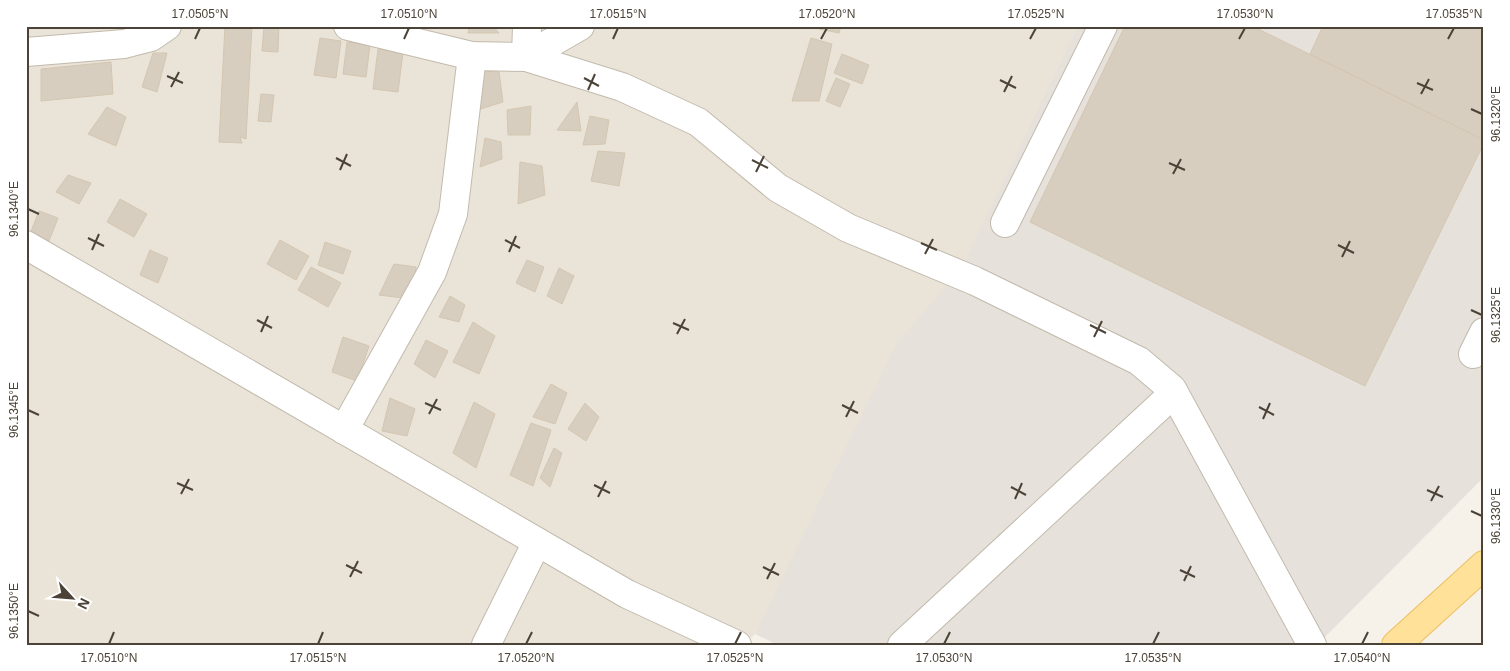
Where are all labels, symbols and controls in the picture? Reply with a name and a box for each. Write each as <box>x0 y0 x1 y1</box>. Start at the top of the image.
text: 17.0505°N <box>172 7 228 21</box>
text: 17.0510°N <box>381 7 437 21</box>
text: 17.0515°N <box>590 7 646 21</box>
text: 17.0520°N <box>799 7 855 21</box>
text: 17.0525°N <box>1008 7 1064 21</box>
text: 17.0530°N <box>1217 7 1273 21</box>
text: 17.0535°N <box>1426 7 1482 21</box>
text: 96.1320°E <box>1489 86 1503 142</box>
text: 96.1340°E <box>7 181 21 237</box>
text: 96.1325°E <box>1489 287 1503 343</box>
text: 96.1345°E <box>7 382 21 438</box>
text: 96.1330°E <box>1489 488 1503 544</box>
north arrow <box>48 574 98 624</box>
text: 96.1350°E <box>7 583 21 639</box>
text: N <box>74 596 93 612</box>
text: 17.0510°N <box>81 651 137 665</box>
text: 17.0515°N <box>290 651 346 665</box>
text: 17.0520°N <box>498 651 554 665</box>
text: 17.0525°N <box>707 651 763 665</box>
text: 17.0530°N <box>916 651 972 665</box>
text: 17.0535°N <box>1125 651 1181 665</box>
text: 17.0540°N <box>1334 651 1390 665</box>

